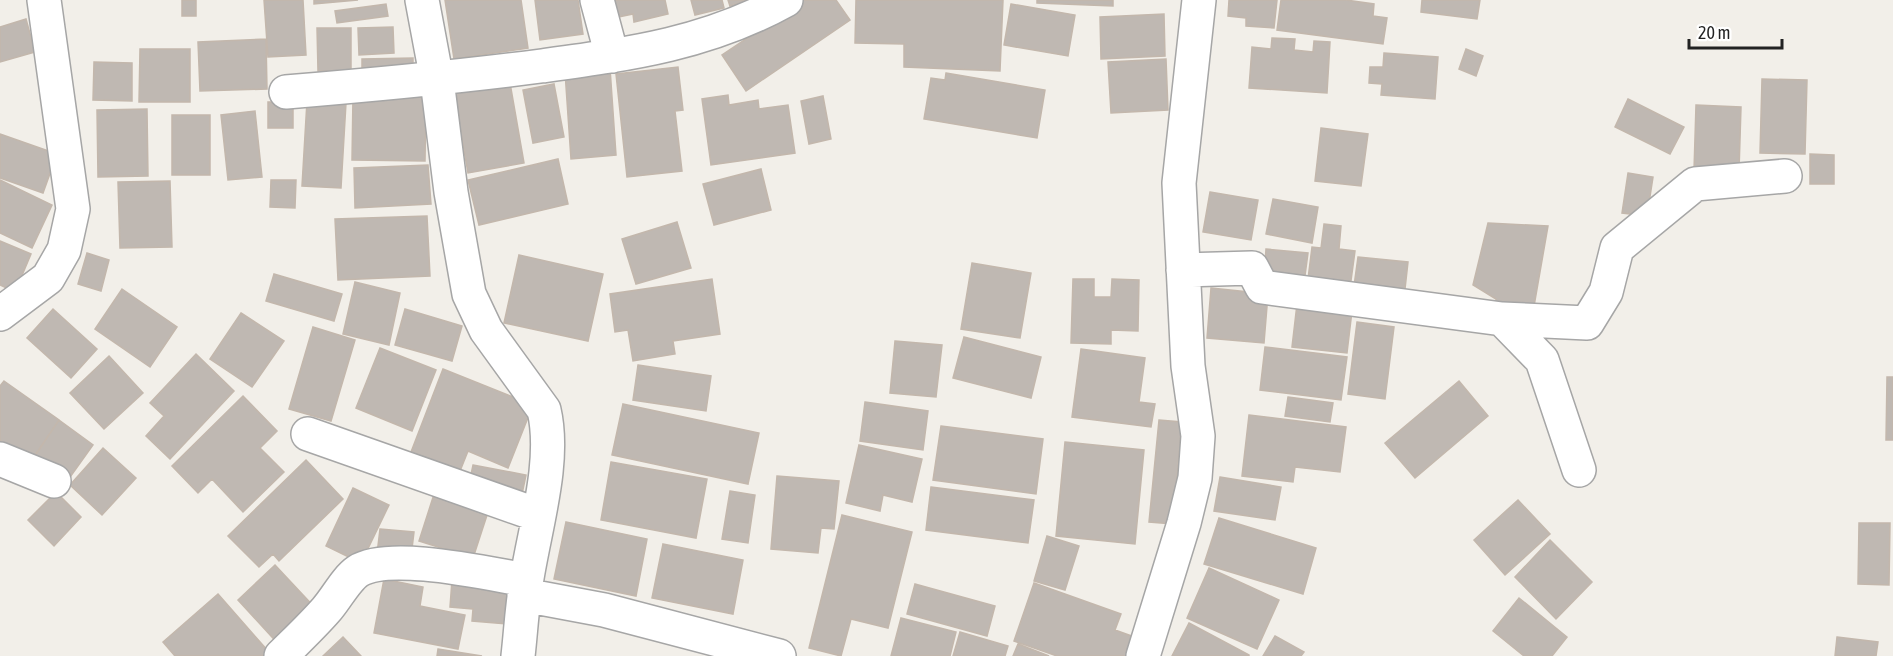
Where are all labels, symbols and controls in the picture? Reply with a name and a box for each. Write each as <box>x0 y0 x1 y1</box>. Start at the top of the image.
scale bar <box>1689 12 1782 50</box>
text: 20 m <box>1698 22 1730 43</box>

